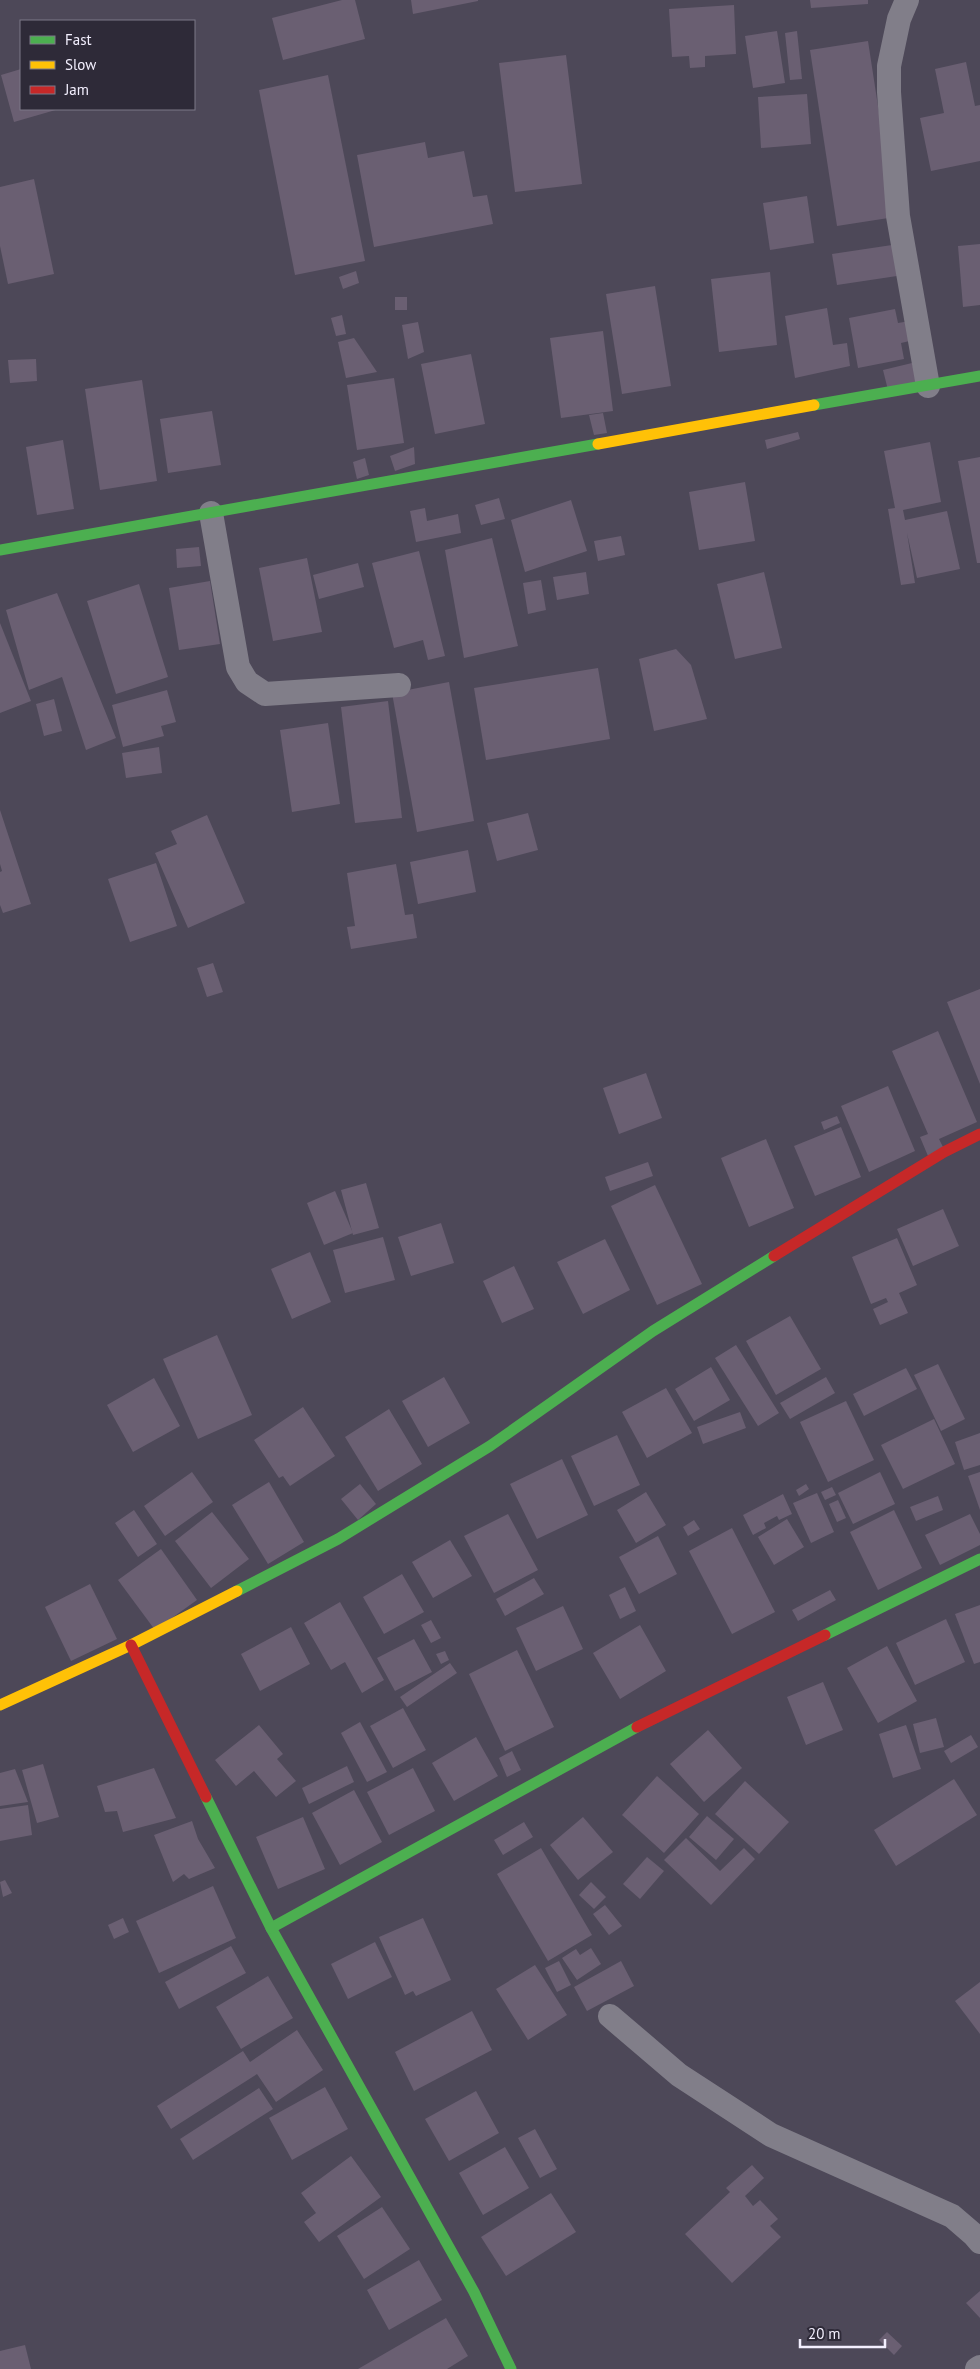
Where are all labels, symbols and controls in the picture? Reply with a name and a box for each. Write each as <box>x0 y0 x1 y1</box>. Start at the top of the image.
legend <box>20 20 195 110</box>
text: Fast <box>65 30 92 49</box>
text: Slow <box>65 55 96 74</box>
text: Jam <box>64 80 89 99</box>
scale bar <box>800 2316 885 2348</box>
text: 20 m <box>808 2324 841 2343</box>

